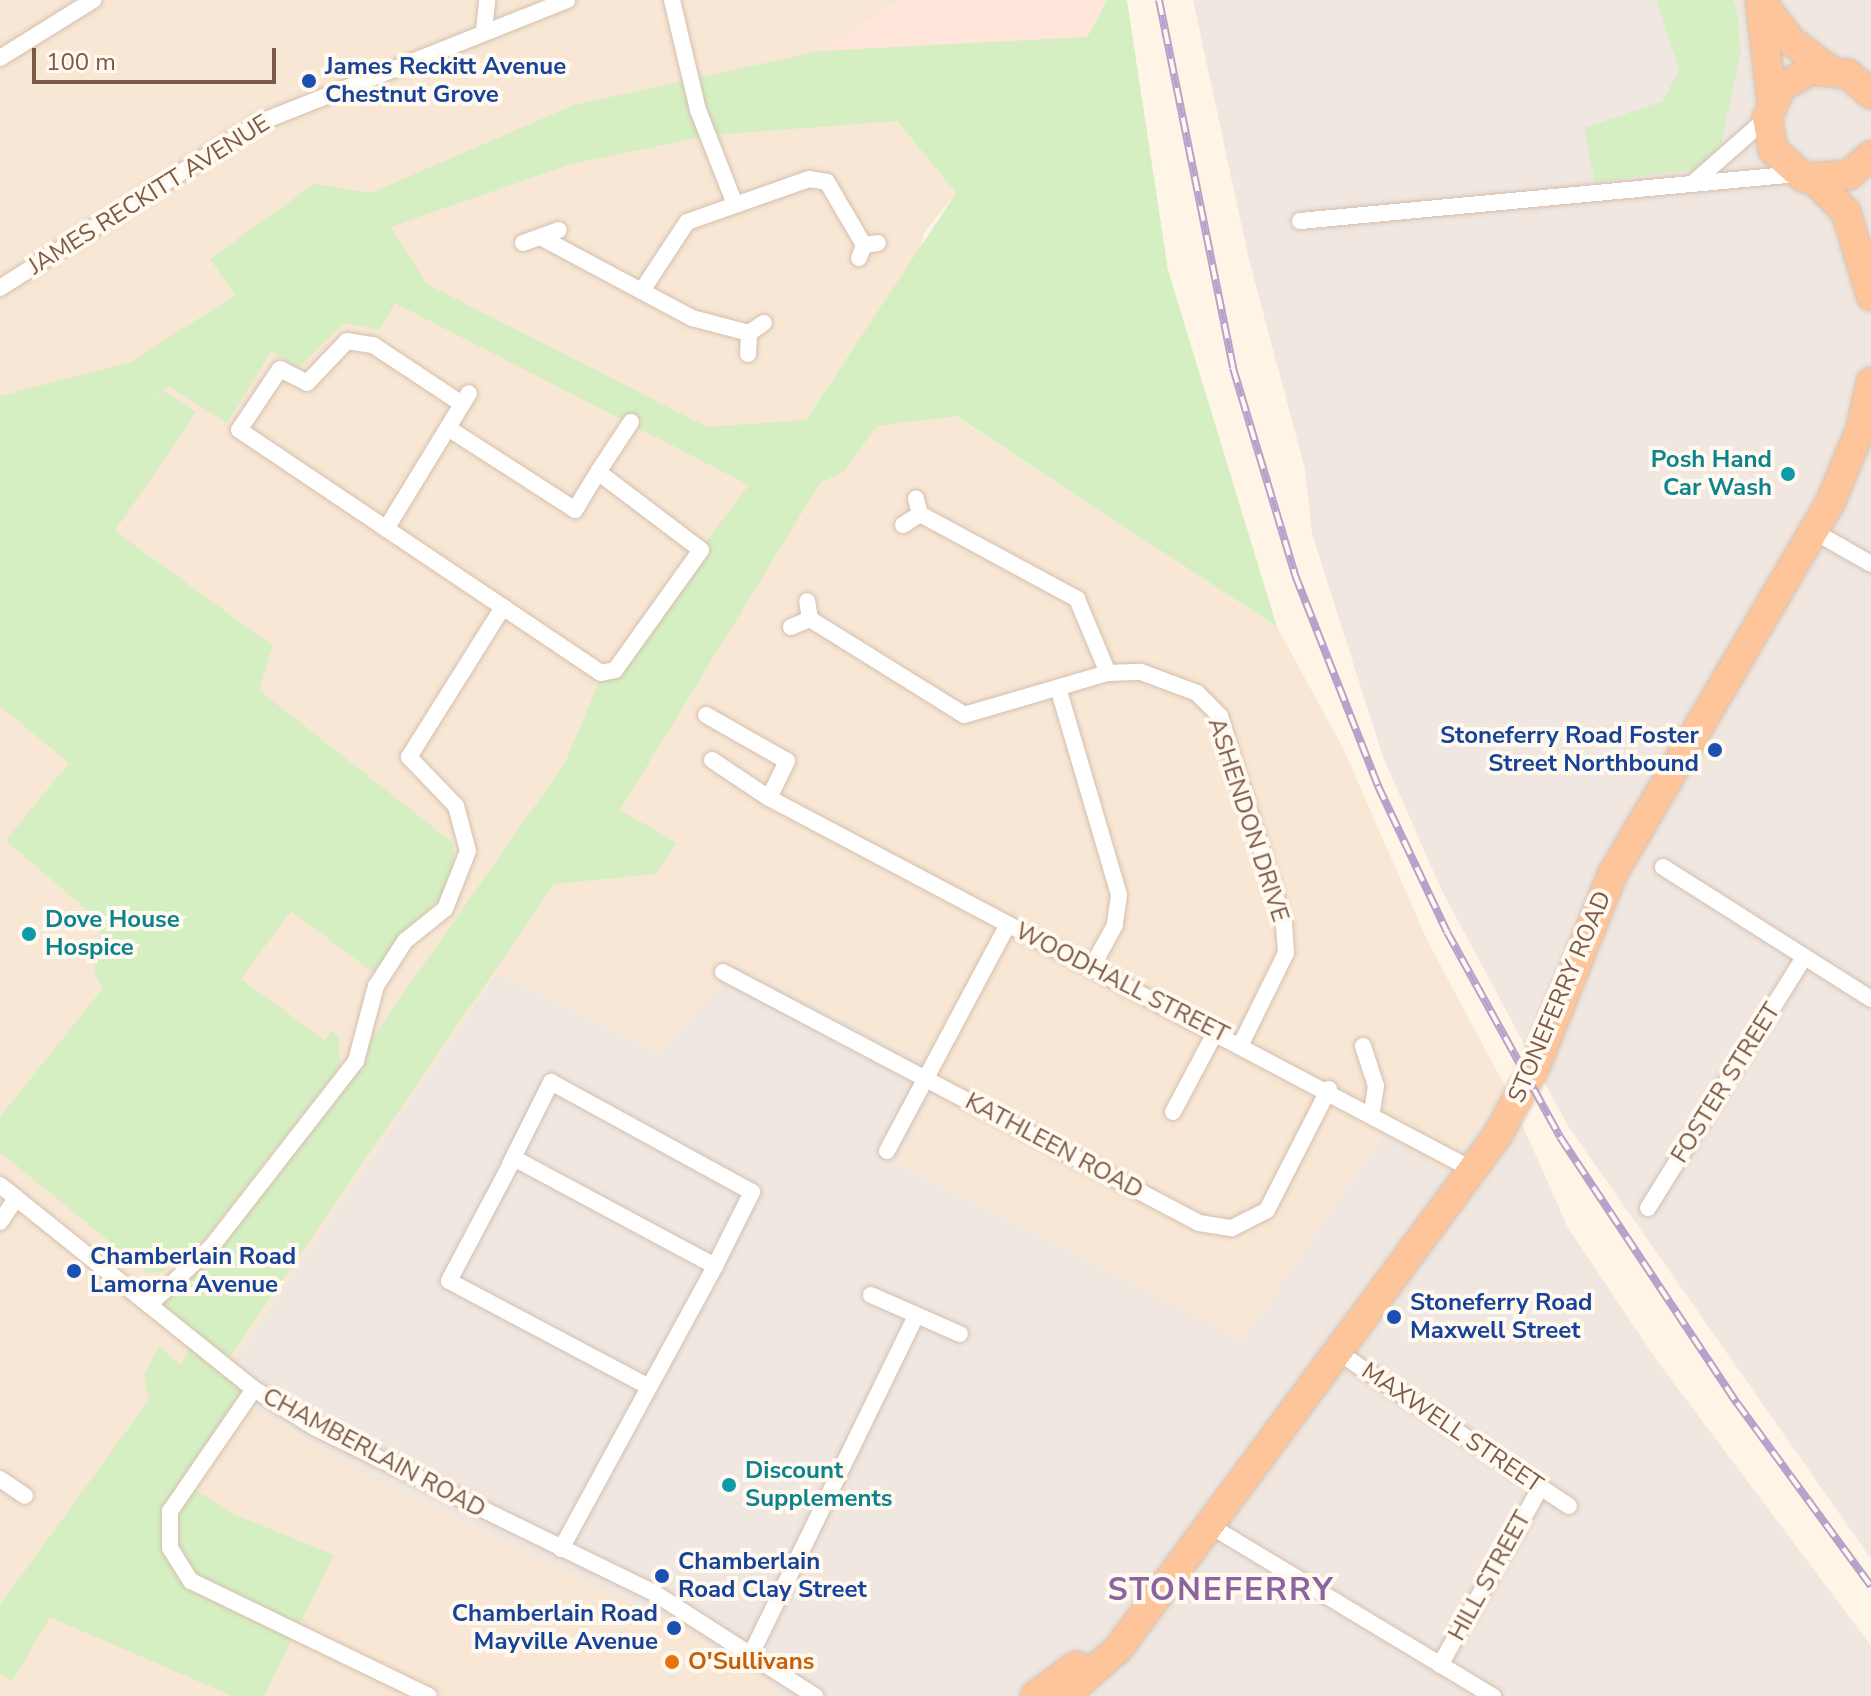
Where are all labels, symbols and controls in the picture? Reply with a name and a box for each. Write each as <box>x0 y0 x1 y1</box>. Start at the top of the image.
scale bar <box>36 32 280 82</box>
text: 100 m <box>46 46 116 78</box>
place label: James Reckitt Avenue Chestnut Grove <box>325 53 566 109</box>
marker: James Reckitt Avenue Chestnut Grove <box>300 72 318 90</box>
street label: JAMES RECKITT AVENUE <box>23 109 275 281</box>
place label: Posh Hand Car Wash <box>1651 446 1772 502</box>
marker: Posh Hand Car Wash <box>1779 465 1797 483</box>
street label: ASHENDON DRIVE <box>1201 714 1295 926</box>
place label: Stoneferry Road Foster Street Northbound <box>1440 722 1699 778</box>
marker: Stoneferry Road Foster Street Northbound <box>1706 741 1724 759</box>
street label: STONEFERRY ROAD <box>1502 887 1618 1107</box>
place label: Dove House Hospice <box>45 906 180 962</box>
street label: WOODHALL STREET <box>1010 917 1234 1049</box>
marker: Dove House Hospice <box>20 925 38 943</box>
street label: FOSTER STREET <box>1665 998 1787 1168</box>
street label: KATHLEEN ROAD <box>960 1087 1148 1205</box>
place label: Chamberlain Road Lamorna Avenue <box>90 1243 296 1299</box>
marker: Chamberlain Road Lamorna Avenue <box>65 1262 83 1280</box>
place label: Stoneferry Road Maxwell Street <box>1410 1289 1593 1345</box>
marker: Stoneferry Road Maxwell Street <box>1385 1308 1403 1326</box>
street label: MAXWELL STREET <box>1356 1357 1548 1499</box>
street label: CHAMBERLAIN ROAD <box>258 1382 490 1524</box>
place label: Discount Supplements <box>745 1457 892 1513</box>
marker: Discount Supplements <box>720 1476 738 1494</box>
street label: HILL STREET <box>1443 1506 1537 1646</box>
place label: Chamberlain Road Clay Street <box>678 1548 867 1604</box>
marker: Chamberlain Road Clay Street <box>653 1567 671 1585</box>
district label: STONEFERRY <box>1108 1571 1334 1609</box>
place label: Chamberlain Road Mayville Avenue <box>452 1600 658 1656</box>
marker: Chamberlain Road Mayville Avenue <box>665 1619 683 1637</box>
place label: O'Sullivans <box>688 1648 814 1676</box>
marker: O'Sullivans <box>663 1653 681 1671</box>

